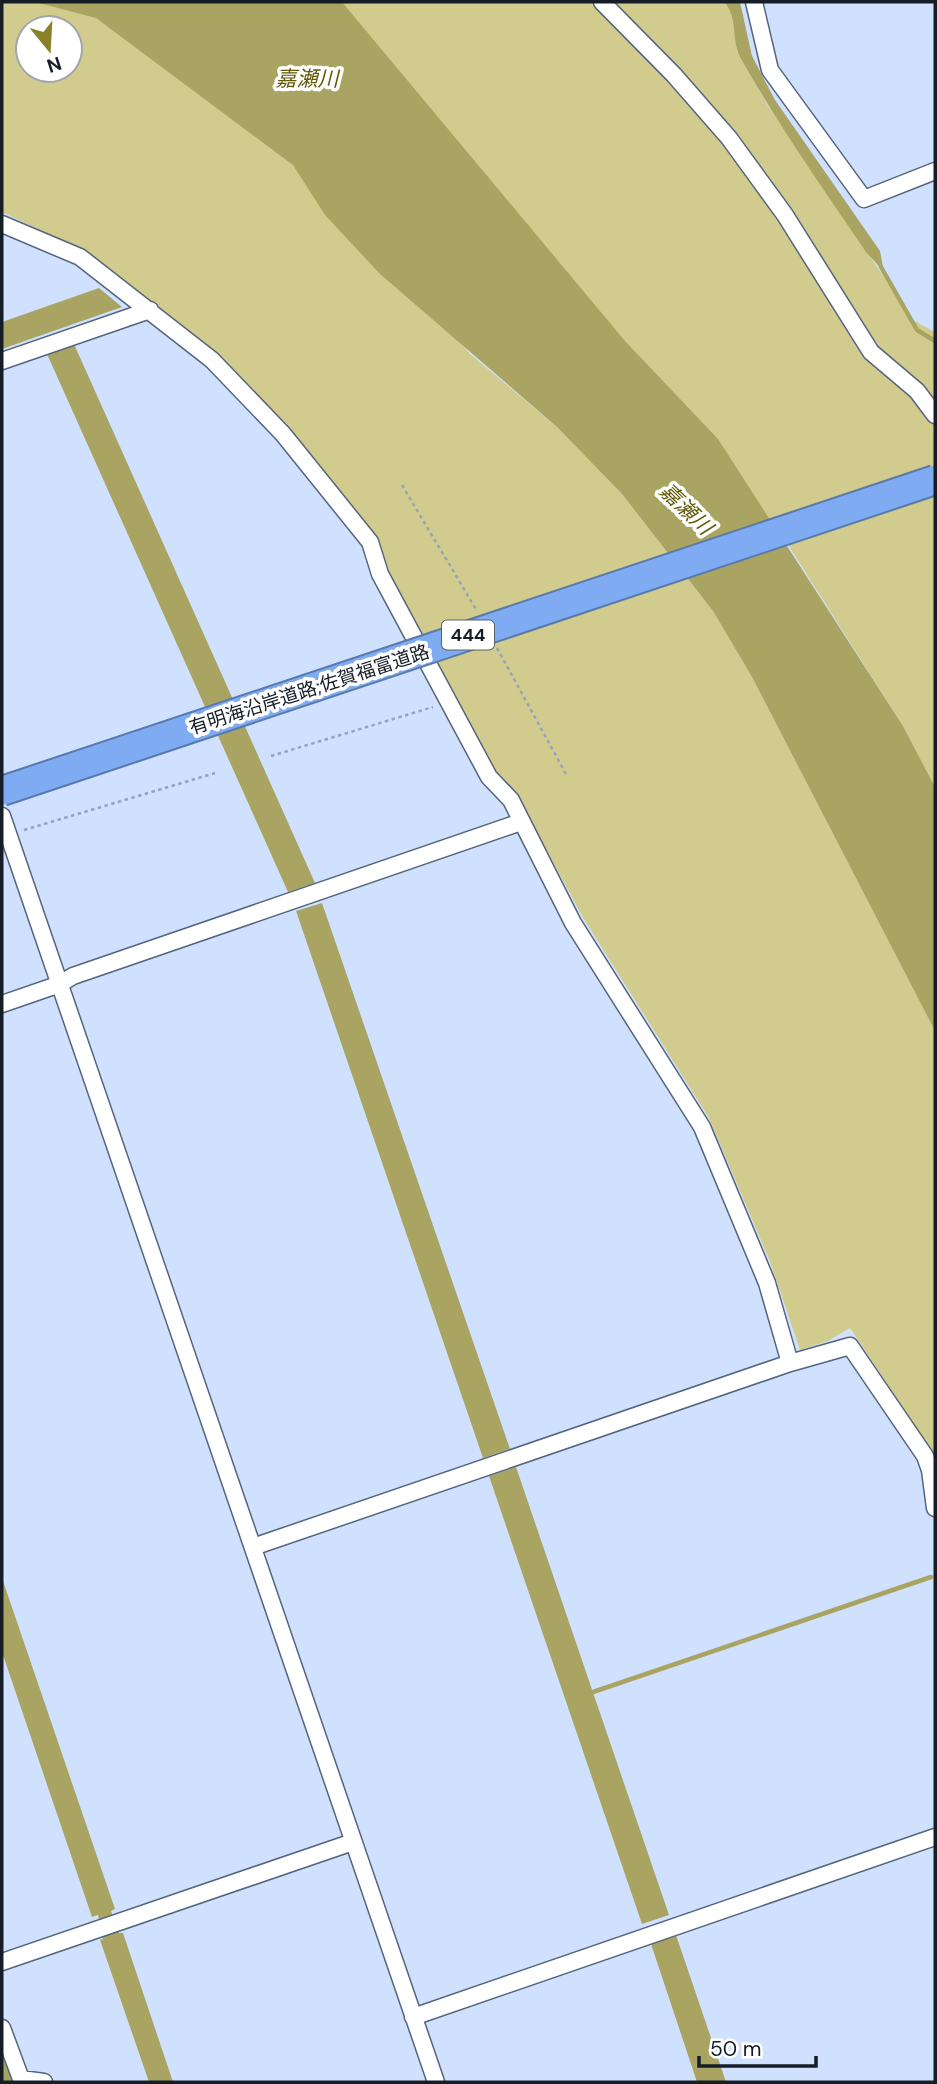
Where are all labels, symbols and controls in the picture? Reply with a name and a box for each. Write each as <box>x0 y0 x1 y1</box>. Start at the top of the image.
north arrow <box>14 14 84 84</box>
text: N <box>44 51 65 79</box>
water label: 嘉瀬川 <box>276 65 340 93</box>
water label: 嘉瀬川 <box>654 477 720 542</box>
road number: 444 <box>442 620 494 650</box>
street label: 有明海沿岸道路;佐賀福富道路 <box>186 639 433 740</box>
scale bar <box>699 2024 816 2068</box>
text: 50 m <box>710 2035 761 2063</box>

